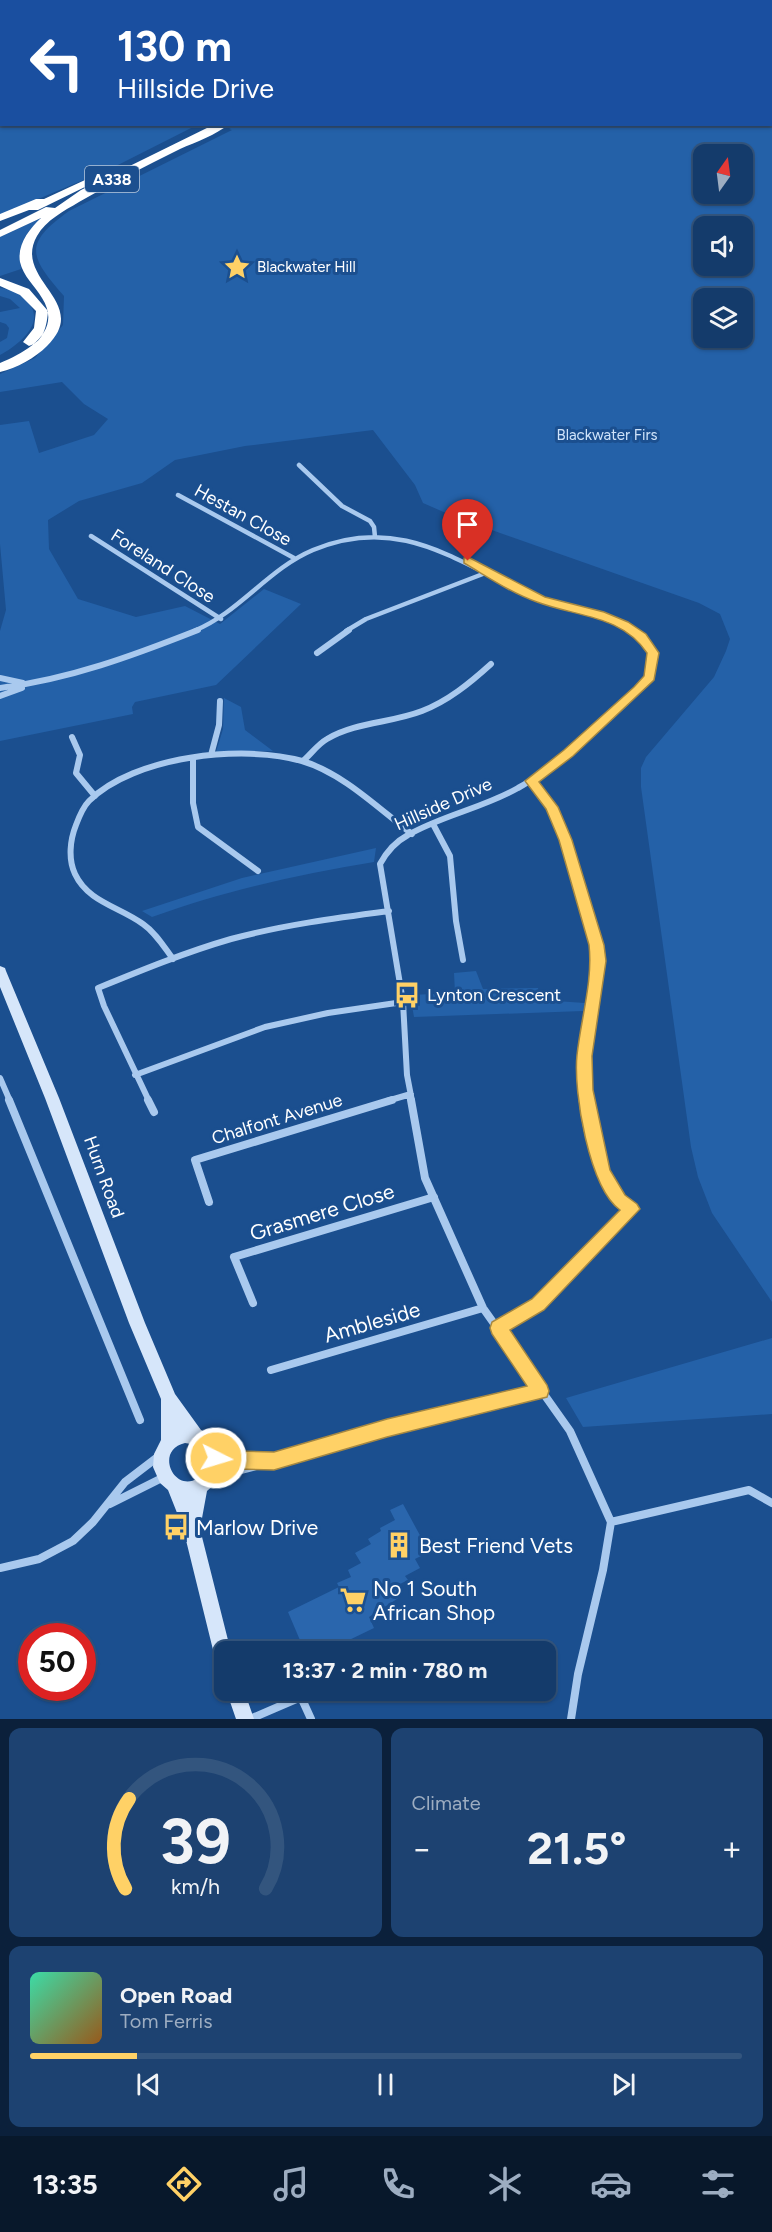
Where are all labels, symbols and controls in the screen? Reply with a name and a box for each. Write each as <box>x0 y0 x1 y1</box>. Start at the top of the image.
text: 130 m <box>117 21 232 72</box>
icon: left <box>18 24 96 102</box>
text: Hillside Drive <box>117 72 274 105</box>
north arrow <box>693 144 753 204</box>
map controls <box>693 144 753 348</box>
road number: A338 <box>85 166 139 192</box>
button: sound <box>693 216 753 276</box>
place icon: Blackwater Hill <box>222 252 252 282</box>
place label: Blackwater Hill <box>257 258 356 276</box>
button: layers <box>693 288 753 348</box>
park label: Blackwater Firs <box>556 426 658 444</box>
street label: Hestan Close <box>191 479 296 551</box>
pin <box>442 499 493 561</box>
icon: arrive <box>451 508 484 541</box>
street label: Foreland Close <box>107 524 219 608</box>
street label: Hillside Drive <box>391 773 495 835</box>
bus stop icon: Lynton Crescent <box>392 980 422 1010</box>
place label: Lynton Crescent <box>427 984 561 1006</box>
street label: Chalfont Avenue <box>209 1089 345 1149</box>
street label: Hurn Road <box>79 1133 129 1221</box>
street label: Grasmere Close <box>247 1178 397 1246</box>
street label: Ambleside <box>321 1296 423 1348</box>
position arrow <box>184 1426 248 1490</box>
bus stop icon: Marlow Drive <box>161 1512 191 1542</box>
place label: Marlow Drive <box>196 1515 318 1540</box>
building icon: Best Friend Vets <box>384 1530 414 1560</box>
place label: Best Friend Vets <box>419 1533 573 1558</box>
place label: No 1 South African Shop <box>373 1576 495 1625</box>
supermarket icon: No 1 South African Shop <box>338 1585 368 1615</box>
speed limit sign: 50 <box>18 1623 96 1701</box>
text: 13:37 · 2 min · 780 m <box>283 1657 487 1684</box>
text: Climate <box>412 1791 481 1815</box>
text: 39 <box>160 1804 231 1879</box>
text: 21.5° <box>527 1821 626 1875</box>
text: − <box>412 1829 432 1868</box>
text: + <box>721 1829 742 1868</box>
text: km/h <box>171 1875 220 1900</box>
text: Open Road <box>120 1982 232 2009</box>
text: Tom Ferris <box>120 2009 213 2033</box>
icon: previous <box>132 2068 165 2101</box>
icon: pause <box>369 2068 402 2101</box>
icon: next <box>607 2068 640 2101</box>
icon: directions <box>163 2163 205 2205</box>
icon: music <box>270 2163 312 2205</box>
icon: phone <box>377 2163 419 2205</box>
icon: climate <box>484 2163 526 2205</box>
icon: car <box>590 2163 632 2205</box>
icon: filters <box>697 2163 739 2205</box>
text: 13:35 <box>32 2168 98 2201</box>

